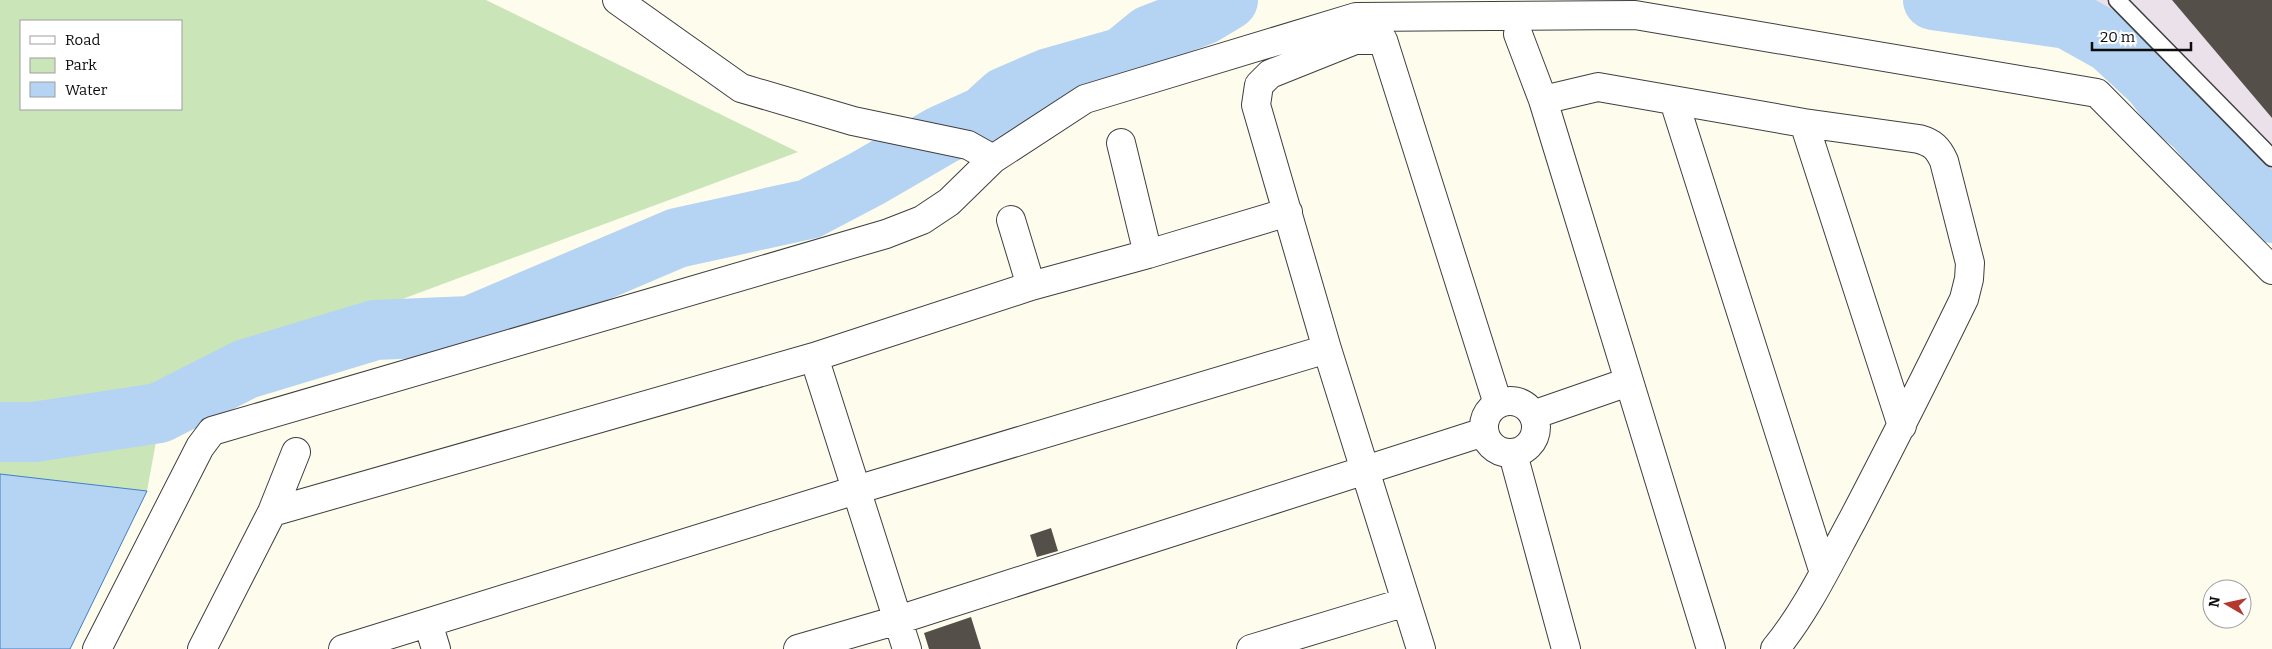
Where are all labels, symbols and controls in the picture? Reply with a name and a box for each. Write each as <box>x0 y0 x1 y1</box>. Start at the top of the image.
legend <box>20 20 182 110</box>
scale bar <box>2092 20 2191 52</box>
text: 20 m <box>2100 28 2136 46</box>
text: Road <box>65 31 100 49</box>
text: Park <box>65 56 97 74</box>
text: Water <box>65 81 108 99</box>
north arrow <box>2202 579 2252 629</box>
text: N <box>2205 595 2224 609</box>

